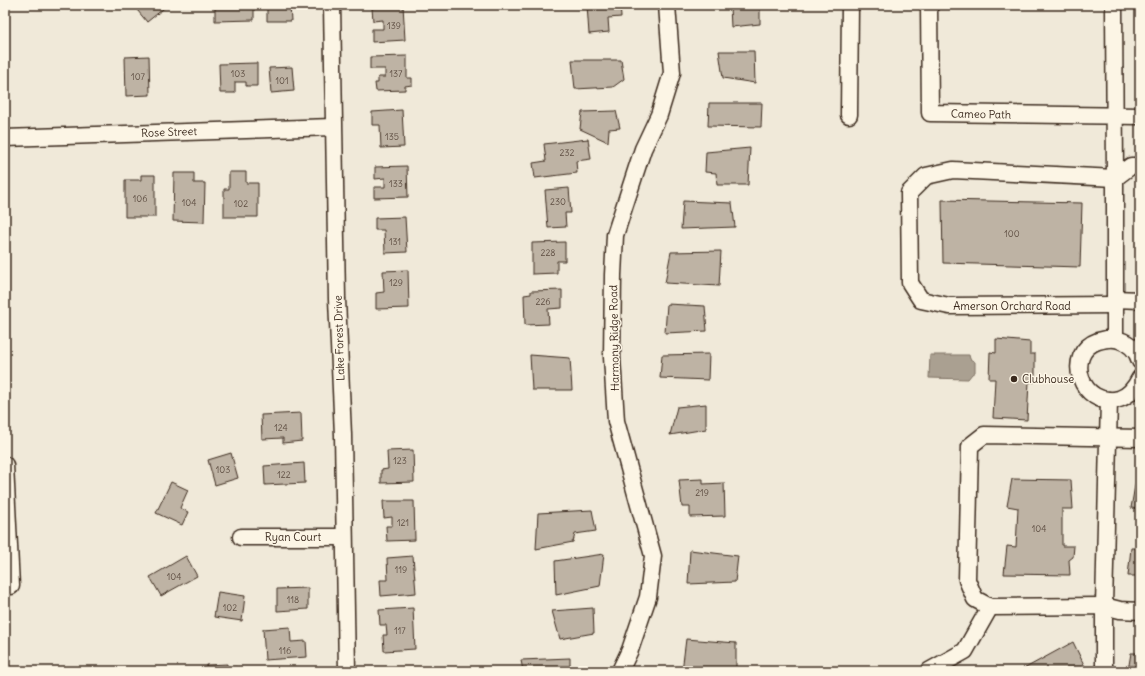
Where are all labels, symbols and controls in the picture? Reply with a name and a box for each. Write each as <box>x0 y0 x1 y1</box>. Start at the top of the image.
house number: 139 <box>387 20 401 31</box>
house number: 103 <box>231 68 245 79</box>
house number: 137 <box>389 68 403 79</box>
house number: 107 <box>131 71 145 82</box>
house number: 101 <box>275 75 289 86</box>
street label: Cameo Path <box>951 106 1011 122</box>
street label: Rose Street <box>141 124 198 140</box>
house number: 135 <box>385 131 399 142</box>
house number: 232 <box>560 147 575 158</box>
house number: 133 <box>389 178 403 189</box>
house number: 106 <box>133 193 147 204</box>
house number: 230 <box>550 196 566 207</box>
house number: 104 <box>182 197 196 208</box>
house number: 102 <box>234 198 248 209</box>
house number: 100 <box>1004 228 1020 239</box>
house number: 131 <box>389 236 401 247</box>
house number: 228 <box>540 247 556 258</box>
house number: 129 <box>389 277 403 288</box>
street label: Harmony Ridge Road <box>606 284 622 391</box>
street label: Lake Forest Drive <box>331 295 347 381</box>
house number: 226 <box>535 296 551 307</box>
street label: Amerson Orchard Road <box>953 299 1071 313</box>
place label: Clubhouse <box>1022 372 1074 386</box>
marker: Clubhouse <box>1009 374 1019 384</box>
house number: 124 <box>274 422 288 433</box>
house number: 123 <box>393 455 407 466</box>
house number: 103 <box>216 464 230 475</box>
house number: 122 <box>277 469 291 480</box>
house number: 219 <box>695 487 709 498</box>
house number: 121 <box>397 517 409 528</box>
house number: 104 <box>1032 523 1046 534</box>
street label: Ryan Court <box>265 530 321 544</box>
house number: 119 <box>395 564 407 575</box>
house number: 104 <box>167 571 181 582</box>
house number: 118 <box>287 594 299 605</box>
house number: 102 <box>223 602 237 613</box>
house number: 117 <box>394 625 406 636</box>
house number: 116 <box>279 645 291 656</box>

